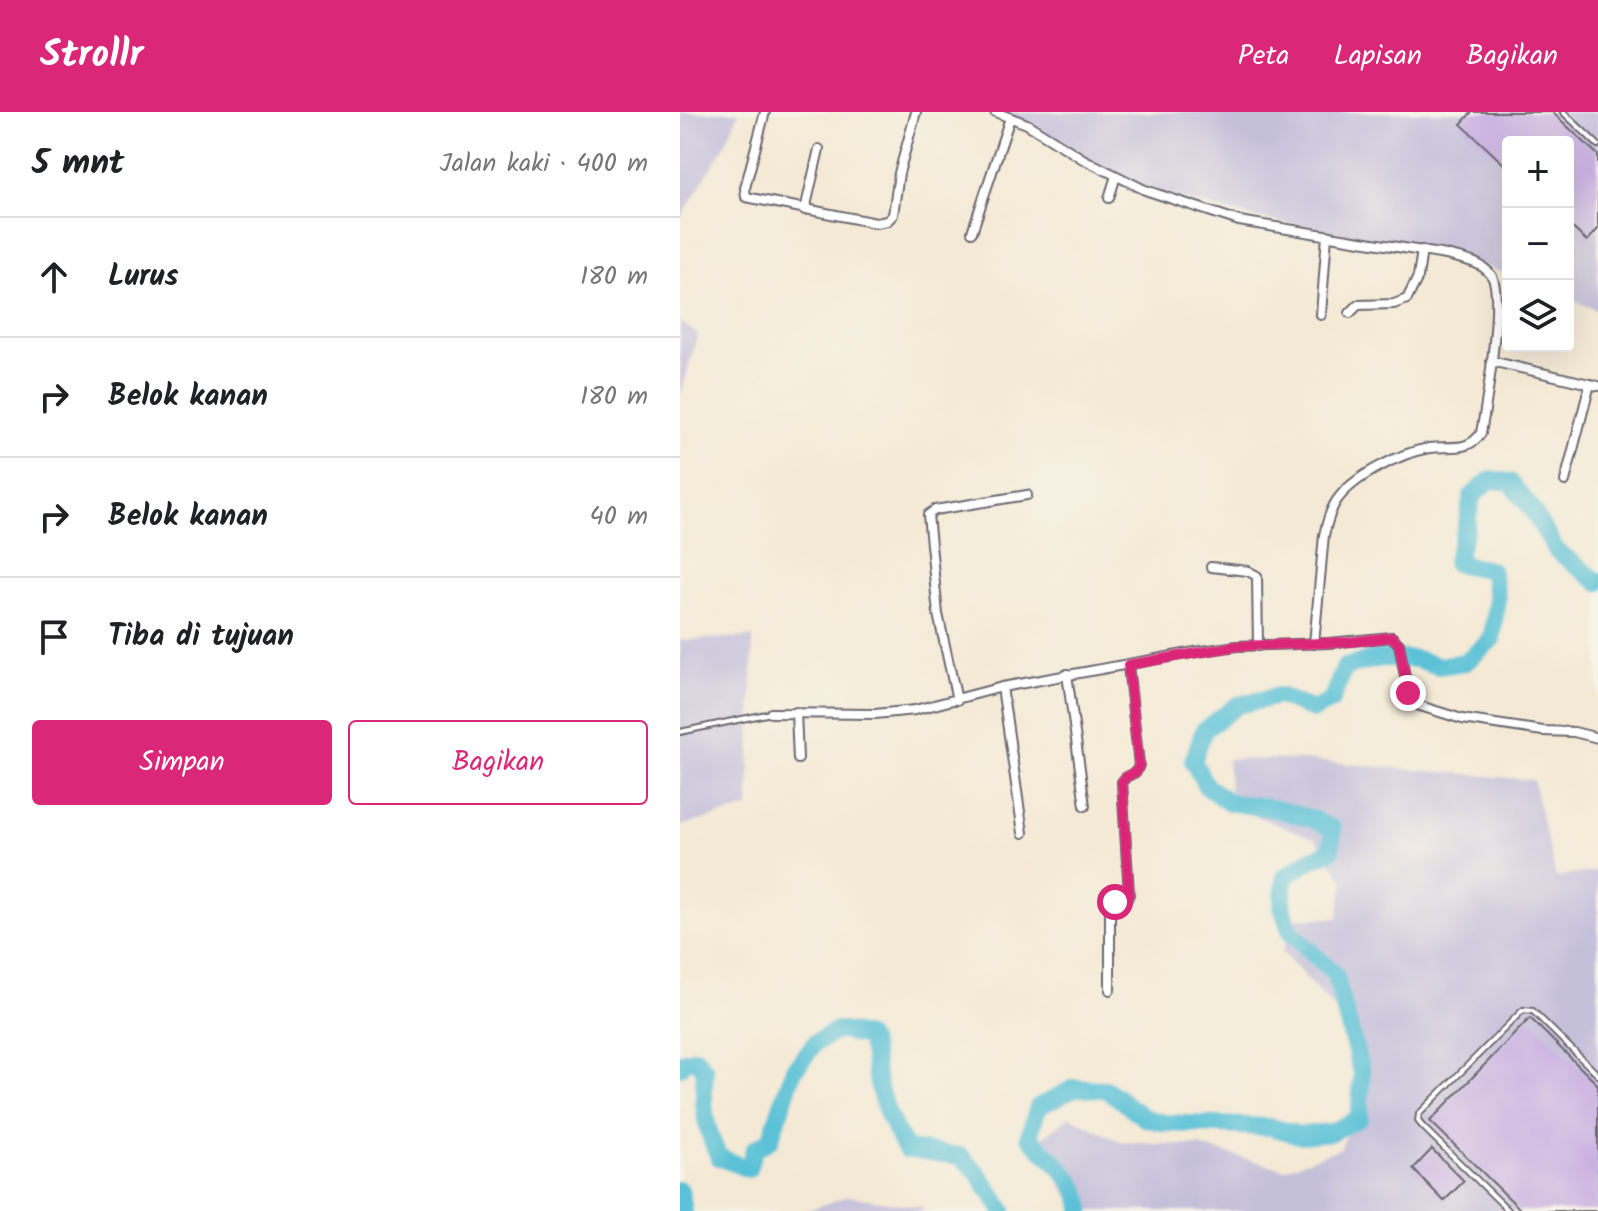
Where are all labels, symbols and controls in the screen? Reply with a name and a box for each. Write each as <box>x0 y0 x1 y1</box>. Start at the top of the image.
text: Strollr <box>40 26 143 86</box>
text: Peta <box>1238 34 1289 79</box>
text: Lapisan <box>1333 34 1422 79</box>
text: Bagikan <box>1466 34 1558 79</box>
map controls <box>1502 136 1574 352</box>
button: + <box>1502 136 1574 208</box>
text: 5 mnt <box>32 137 124 191</box>
text: Jalan kaki · 400 m <box>440 143 648 185</box>
button: − <box>1502 208 1574 280</box>
text: Lurus <box>108 253 178 301</box>
icon: ahead <box>32 255 76 299</box>
text: 180 m <box>580 256 648 298</box>
button: layers <box>1502 280 1574 352</box>
text: Belok kanan <box>108 373 268 421</box>
icon: right <box>32 375 76 419</box>
text: 180 m <box>580 376 648 418</box>
text: Belok kanan <box>108 493 268 541</box>
icon: right <box>32 495 76 539</box>
text: 40 m <box>590 496 648 538</box>
text: Tiba di tujuan <box>108 613 294 661</box>
icon: arrive <box>32 615 76 659</box>
route end <box>1390 675 1426 711</box>
button: Simpan <box>32 720 332 805</box>
button: Bagikan <box>348 720 648 805</box>
route start <box>1097 884 1133 920</box>

